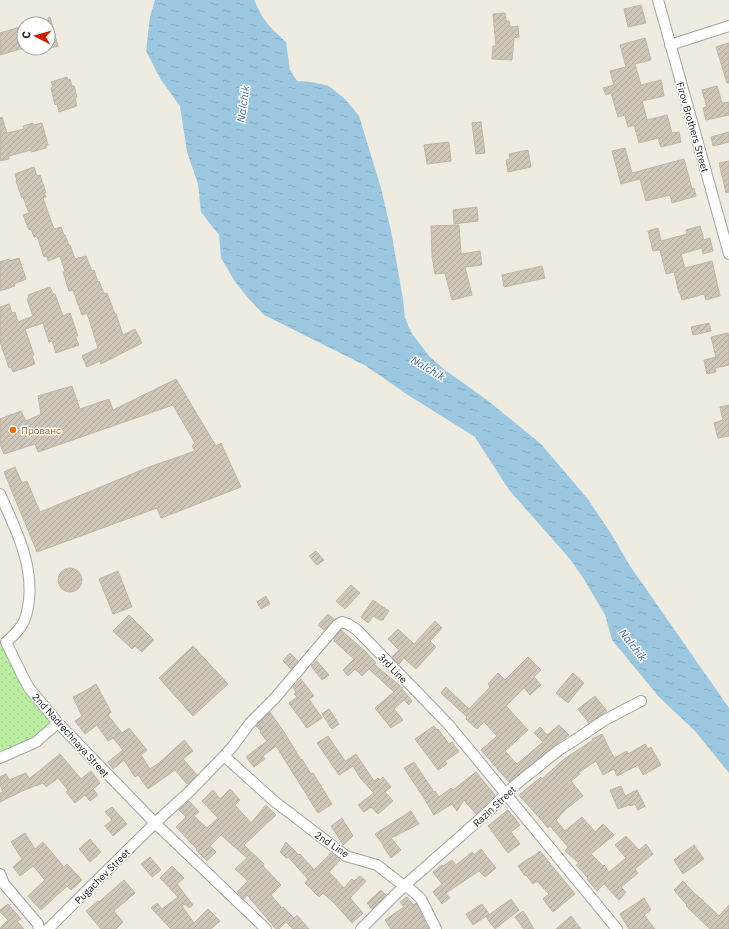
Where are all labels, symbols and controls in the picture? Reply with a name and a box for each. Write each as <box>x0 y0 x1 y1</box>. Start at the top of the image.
north arrow <box>16 16 56 56</box>
text: С <box>19 31 33 39</box>
street label: Firov Brothers Street <box>673 81 712 174</box>
water label: Nalchik <box>233 84 253 123</box>
water label: Nalchik <box>409 352 448 384</box>
place label: Прованс <box>21 424 61 437</box>
marker: Прованс <box>8 425 18 435</box>
water label: Nalchik <box>616 626 650 664</box>
street label: 3rd Line <box>375 651 410 686</box>
street label: 2nd Nadrechnaya Street <box>29 691 112 780</box>
street label: Razin Street <box>470 783 519 830</box>
street label: 2nd Line <box>312 828 352 861</box>
street label: Pugachev Street <box>72 846 133 907</box>

